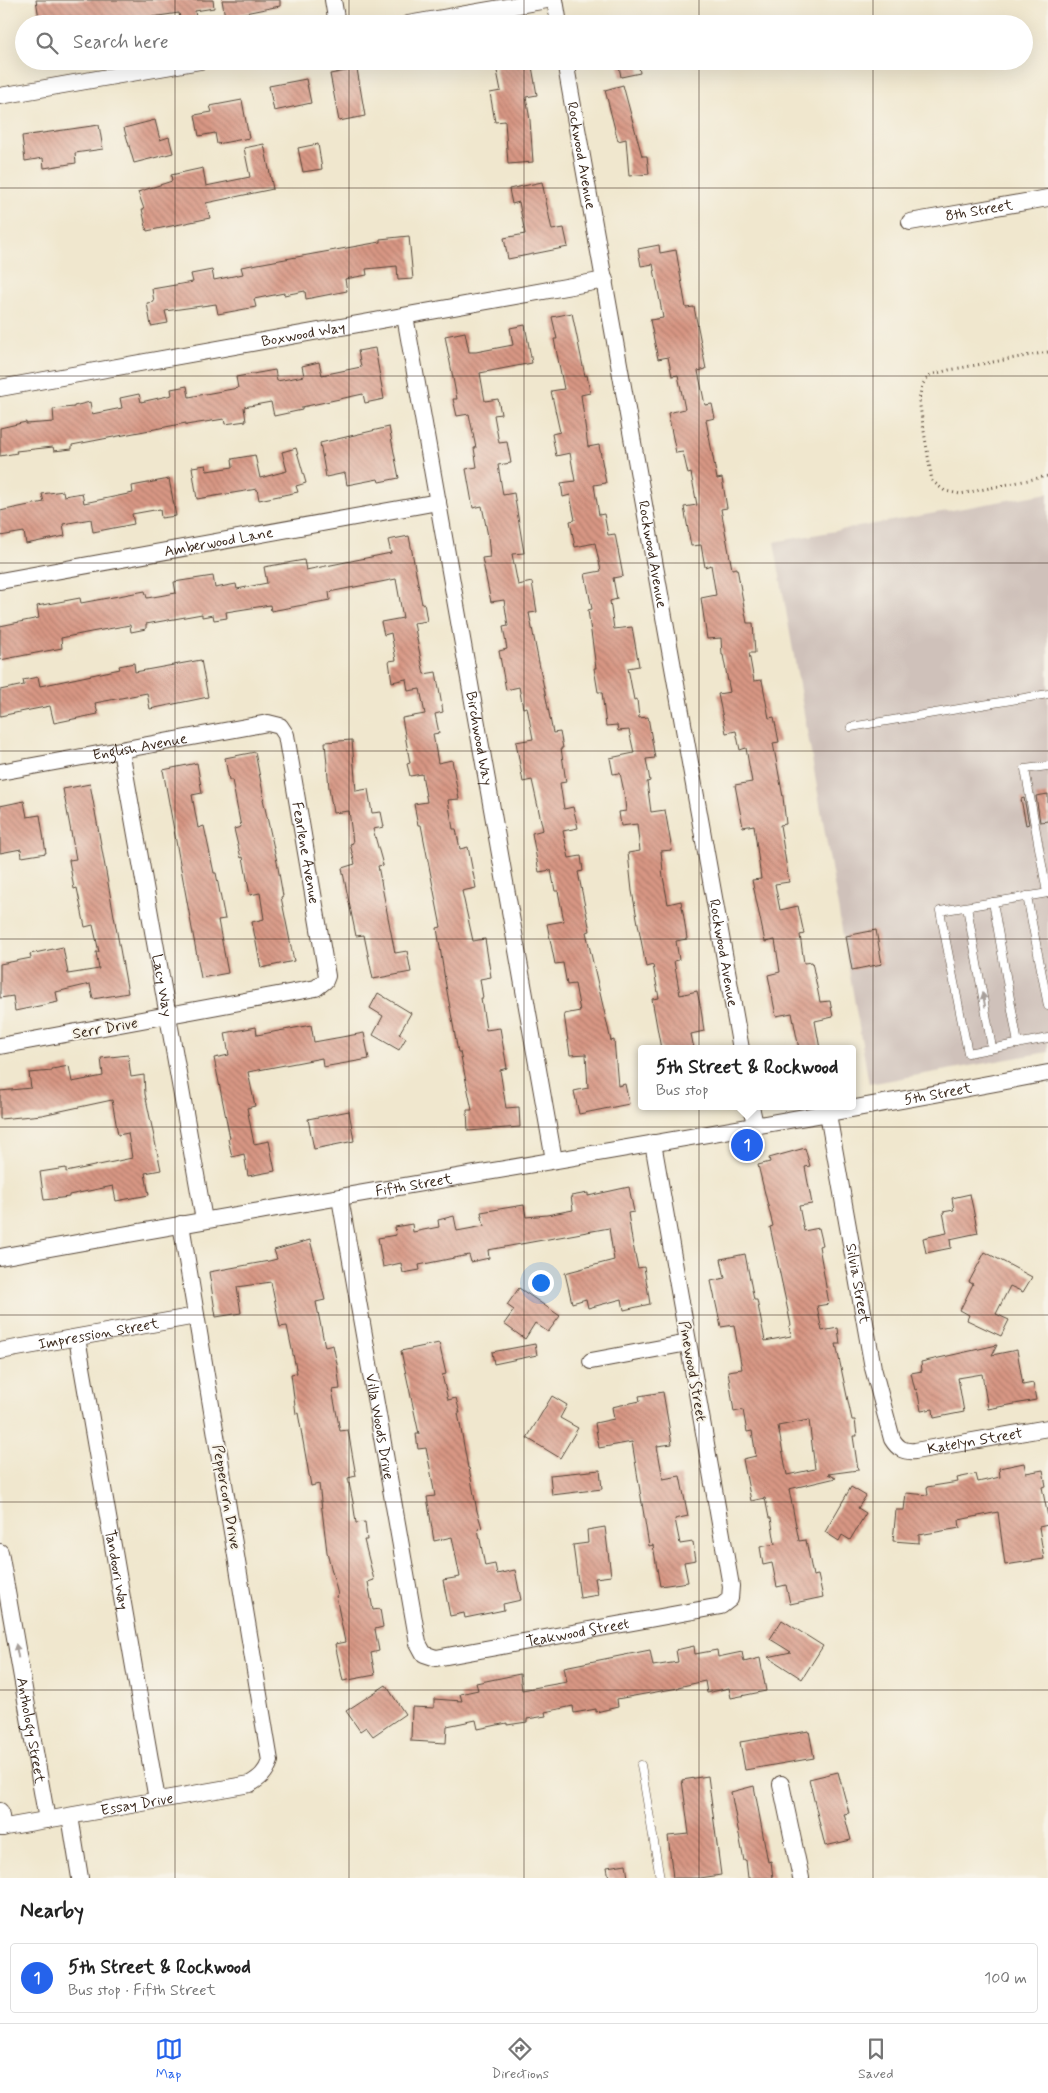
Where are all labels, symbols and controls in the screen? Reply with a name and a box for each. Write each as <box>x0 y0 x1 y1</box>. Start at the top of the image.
search box <box>15 15 1033 70</box>
icon: search <box>33 29 61 57</box>
text: Search here <box>73 30 169 55</box>
street label: Rockwood Avenue <box>561 100 600 211</box>
street label: 8th Street <box>944 195 1015 227</box>
street label: Boxwood Way <box>260 318 347 352</box>
street label: Rockwood Avenue <box>632 499 671 610</box>
street label: Amberwood Lane <box>163 523 275 562</box>
street label: Birchwood Way <box>460 690 497 787</box>
street label: English Avenue <box>91 729 189 766</box>
street label: Fearlene Avenue <box>287 800 324 906</box>
street label: Rockwood Avenue <box>703 898 742 1009</box>
street label: Lacy Way <box>146 953 177 1019</box>
one-way arrow <box>979 992 987 1008</box>
street label: Serr Drive <box>71 1013 140 1045</box>
popup <box>638 1045 856 1110</box>
text: 5th Street & Rockwood <box>656 1055 838 1080</box>
street label: 5th Street <box>902 1078 974 1110</box>
text: Bus stop <box>656 1080 709 1101</box>
pin: 1 <box>731 1126 763 1164</box>
street label: Fifth Street <box>374 1169 454 1202</box>
street label: Silvia Street <box>840 1242 874 1325</box>
your location <box>528 1270 554 1296</box>
street label: Impression Street <box>37 1314 161 1355</box>
street label: Pinewood Street <box>673 1319 711 1424</box>
street label: Villa Woods Drive <box>360 1372 398 1481</box>
street label: Katelyn Street <box>926 1424 1024 1460</box>
street label: Peppercorn Drive <box>207 1443 245 1551</box>
street label: Tandoori Way <box>99 1528 133 1611</box>
street label: Teakwood Street <box>525 1614 631 1652</box>
one-way arrow <box>13 1643 21 1659</box>
street label: Anthology Street <box>11 1676 49 1785</box>
street label: Essay Drive <box>99 1789 175 1821</box>
text: Nearby <box>20 1897 84 1925</box>
text: 5th Street & Rockwood <box>68 1955 251 1980</box>
text: 1 <box>33 1968 41 1989</box>
text: 100 m <box>984 1968 1027 1989</box>
text: Bus stop · Fifth Street <box>68 1980 216 2001</box>
tab: Map <box>155 2035 183 2083</box>
tab: Directions <box>492 2035 549 2083</box>
tab: Saved <box>858 2035 893 2083</box>

